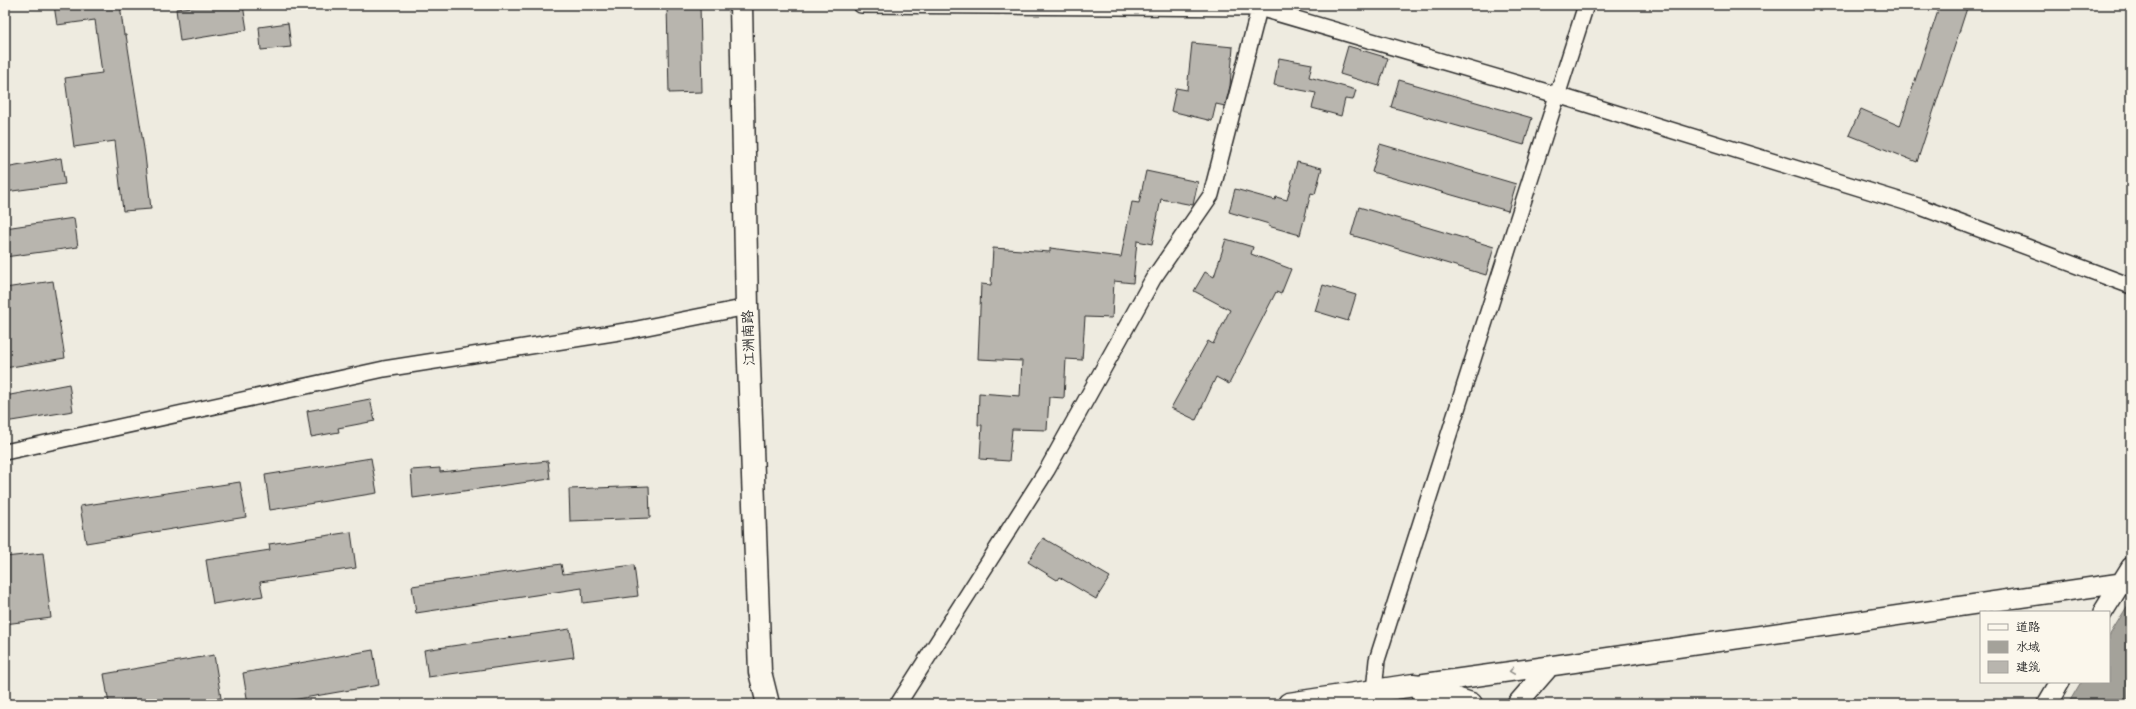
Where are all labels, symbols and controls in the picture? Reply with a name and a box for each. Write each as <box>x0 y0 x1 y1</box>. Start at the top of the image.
street label: 江洲南路 <box>739 310 761 366</box>
legend <box>1980 611 2110 683</box>
text: 道路 <box>2016 620 2040 637</box>
text: 水域 <box>2016 640 2040 657</box>
text: 建筑 <box>2016 660 2040 677</box>
one-way arrow <box>1509 666 1515 675</box>

